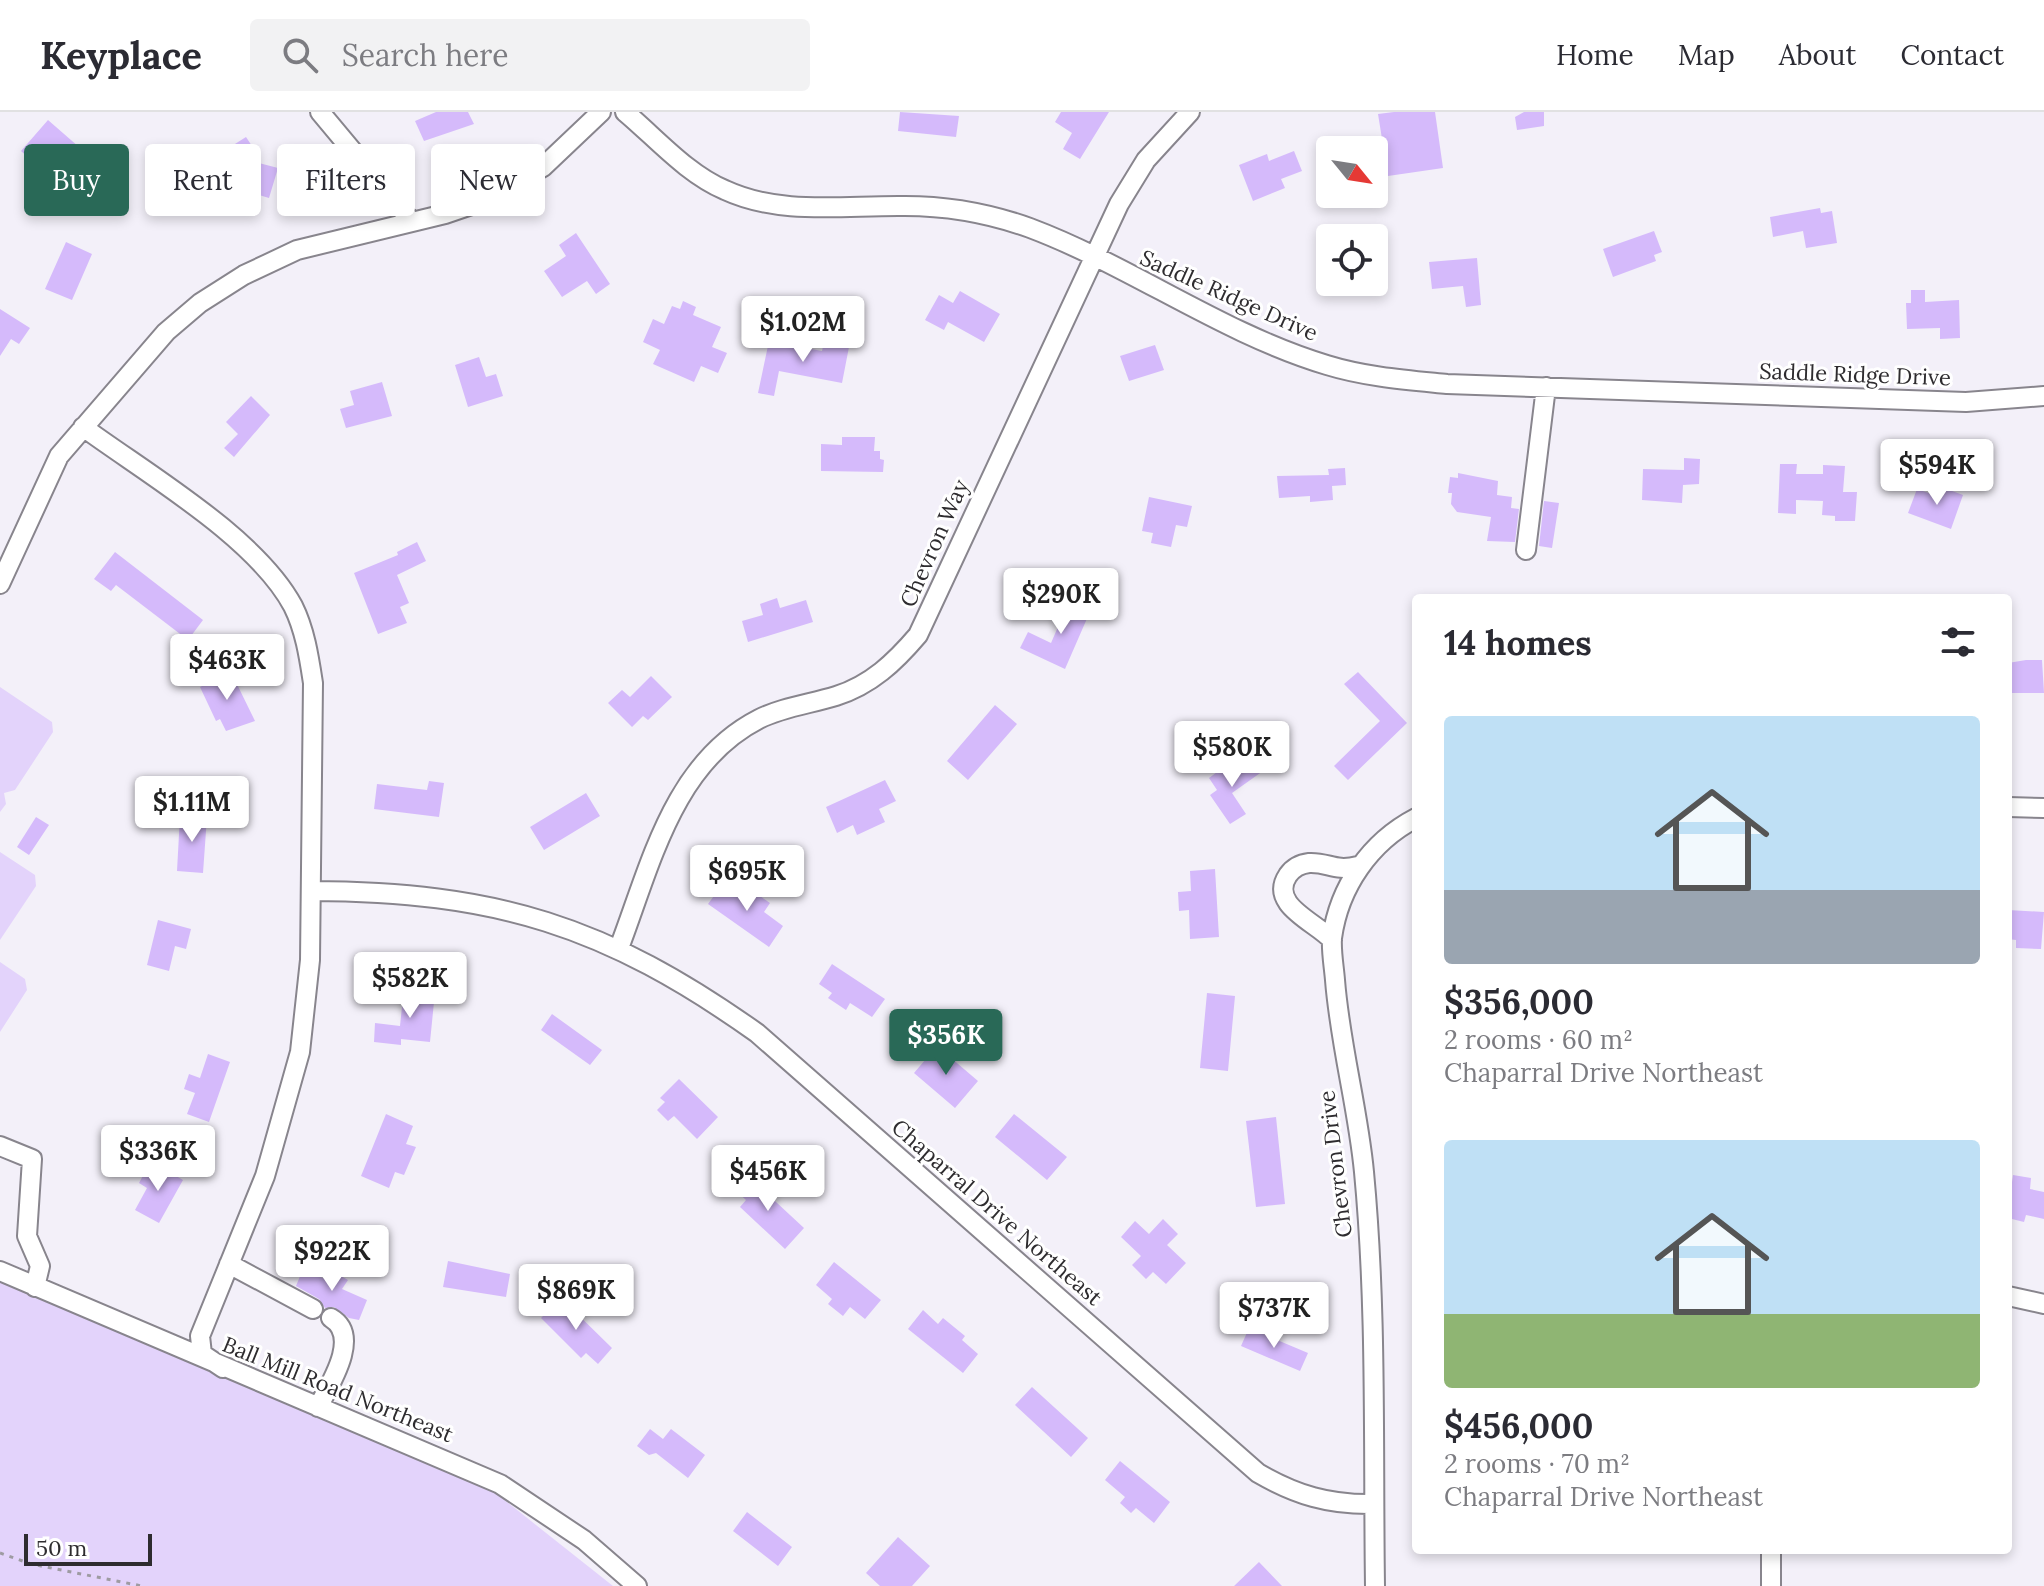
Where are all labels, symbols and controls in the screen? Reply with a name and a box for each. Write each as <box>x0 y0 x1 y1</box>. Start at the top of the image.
search box <box>250 19 810 91</box>
text: Keyplace <box>40 31 202 79</box>
icon: search <box>278 33 322 77</box>
text: Search here <box>342 36 508 74</box>
text: Home <box>1556 37 1634 73</box>
text: Map <box>1678 37 1735 73</box>
text: About <box>1779 37 1856 73</box>
text: Contact <box>1900 37 2004 73</box>
north arrow <box>1316 136 1388 208</box>
map controls <box>1316 136 1388 296</box>
chip: Buy <box>24 144 129 216</box>
chip: Rent <box>145 144 261 216</box>
chip: Filters <box>277 144 415 216</box>
chip: New <box>431 144 545 216</box>
button: locate <box>1316 224 1388 296</box>
street label: Saddle Ridge Drive <box>1136 243 1322 347</box>
pin: $1.02M <box>738 296 868 364</box>
text: $1.02M <box>759 305 847 338</box>
street label: Saddle Ridge Drive <box>1759 357 1951 391</box>
pin: $594K <box>1881 439 1993 507</box>
text: $594K <box>1898 448 1976 481</box>
street label: Chevron Way <box>893 475 975 611</box>
pin: $290K <box>1005 568 1117 636</box>
text: $290K <box>1021 577 1101 610</box>
icon: filters <box>1936 620 1980 664</box>
text: 14 homes <box>1444 621 1592 664</box>
pin: $463K <box>171 634 283 702</box>
text: $463K <box>188 643 266 676</box>
pin: $580K <box>1176 721 1288 789</box>
text: $580K <box>1192 730 1272 763</box>
icon: home <box>1640 768 1784 912</box>
pin: $1.11M <box>127 776 257 844</box>
text: $1.11M <box>153 785 231 818</box>
pin: $695K <box>691 845 803 913</box>
text: $695K <box>708 854 786 887</box>
pin: $582K <box>354 952 466 1020</box>
text: $582K <box>372 961 448 994</box>
text: $356,000 <box>1444 980 1594 1023</box>
pin: $356K <box>890 1009 1002 1077</box>
text: $356K <box>907 1018 985 1051</box>
text: 2 rooms · 60 m² <box>1444 1023 1633 1056</box>
text: Chaparral Drive Northeast <box>1444 1056 1763 1089</box>
street label: Chevron Drive <box>1312 1089 1358 1239</box>
street label: Chaparral Drive Northeast <box>886 1113 1108 1311</box>
pin: $336K <box>102 1125 214 1193</box>
text: $336K <box>119 1134 197 1167</box>
pin: $456K <box>712 1145 824 1213</box>
text: $456K <box>729 1154 807 1187</box>
icon: home <box>1640 1192 1784 1336</box>
pin: $922K <box>276 1225 388 1293</box>
text: $922K <box>294 1234 370 1267</box>
pin: $869K <box>520 1264 632 1332</box>
text: $869K <box>537 1273 615 1306</box>
pin: $737K <box>1218 1282 1330 1350</box>
text: $737K <box>1238 1291 1310 1324</box>
street label: Ball Mill Road Northeast <box>218 1330 458 1448</box>
text: $456,000 <box>1444 1404 1593 1447</box>
text: 2 rooms · 70 m² <box>1444 1447 1630 1480</box>
text: Chaparral Drive Northeast <box>1444 1480 1763 1513</box>
scale bar <box>24 1530 152 1566</box>
text: 50 m <box>36 1534 87 1562</box>

